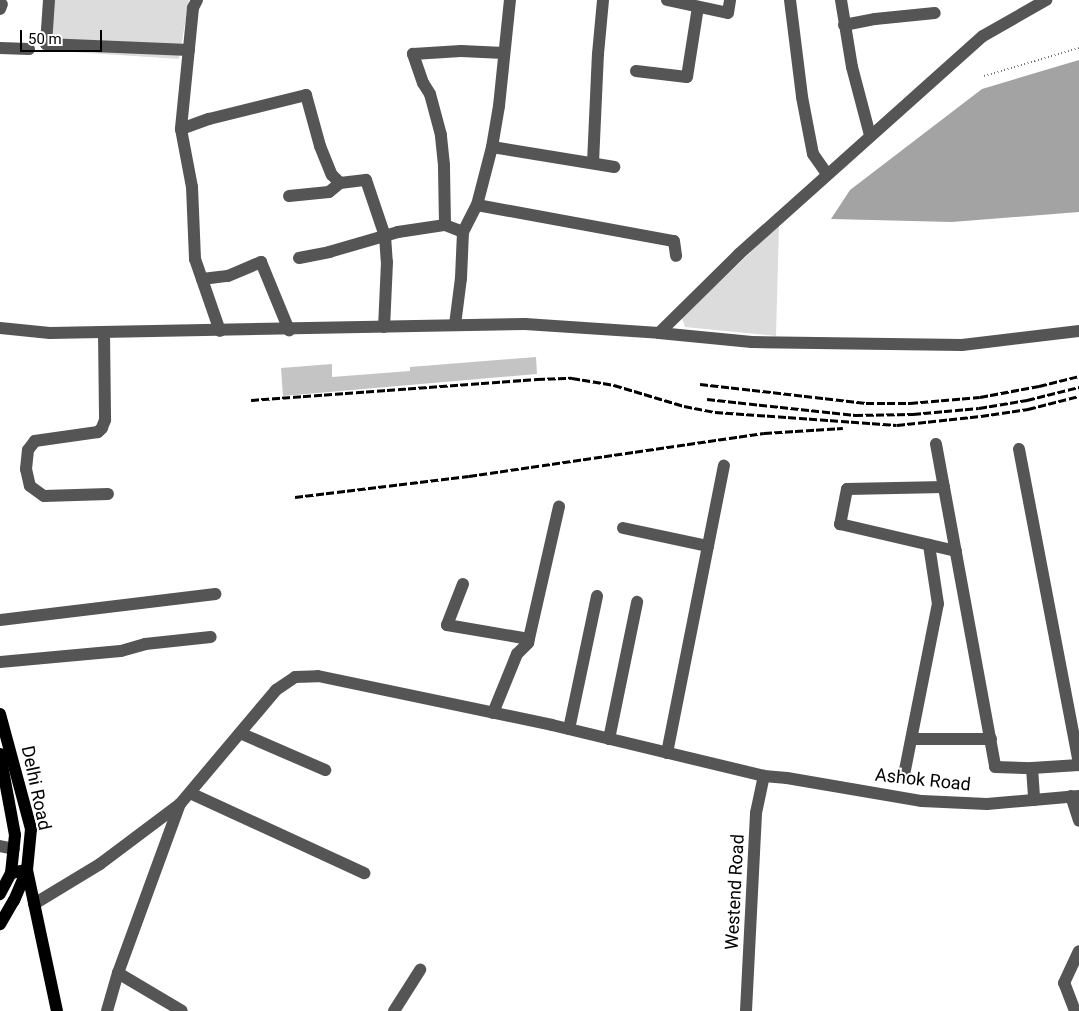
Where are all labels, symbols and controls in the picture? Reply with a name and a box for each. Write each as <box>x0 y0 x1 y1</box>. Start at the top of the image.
scale bar <box>22 20 105 52</box>
text: 50 m <box>28 30 62 48</box>
street label: Delhi Road <box>17 744 55 832</box>
street label: Ashok Road <box>874 764 972 796</box>
street label: Westend Road <box>721 834 749 950</box>

